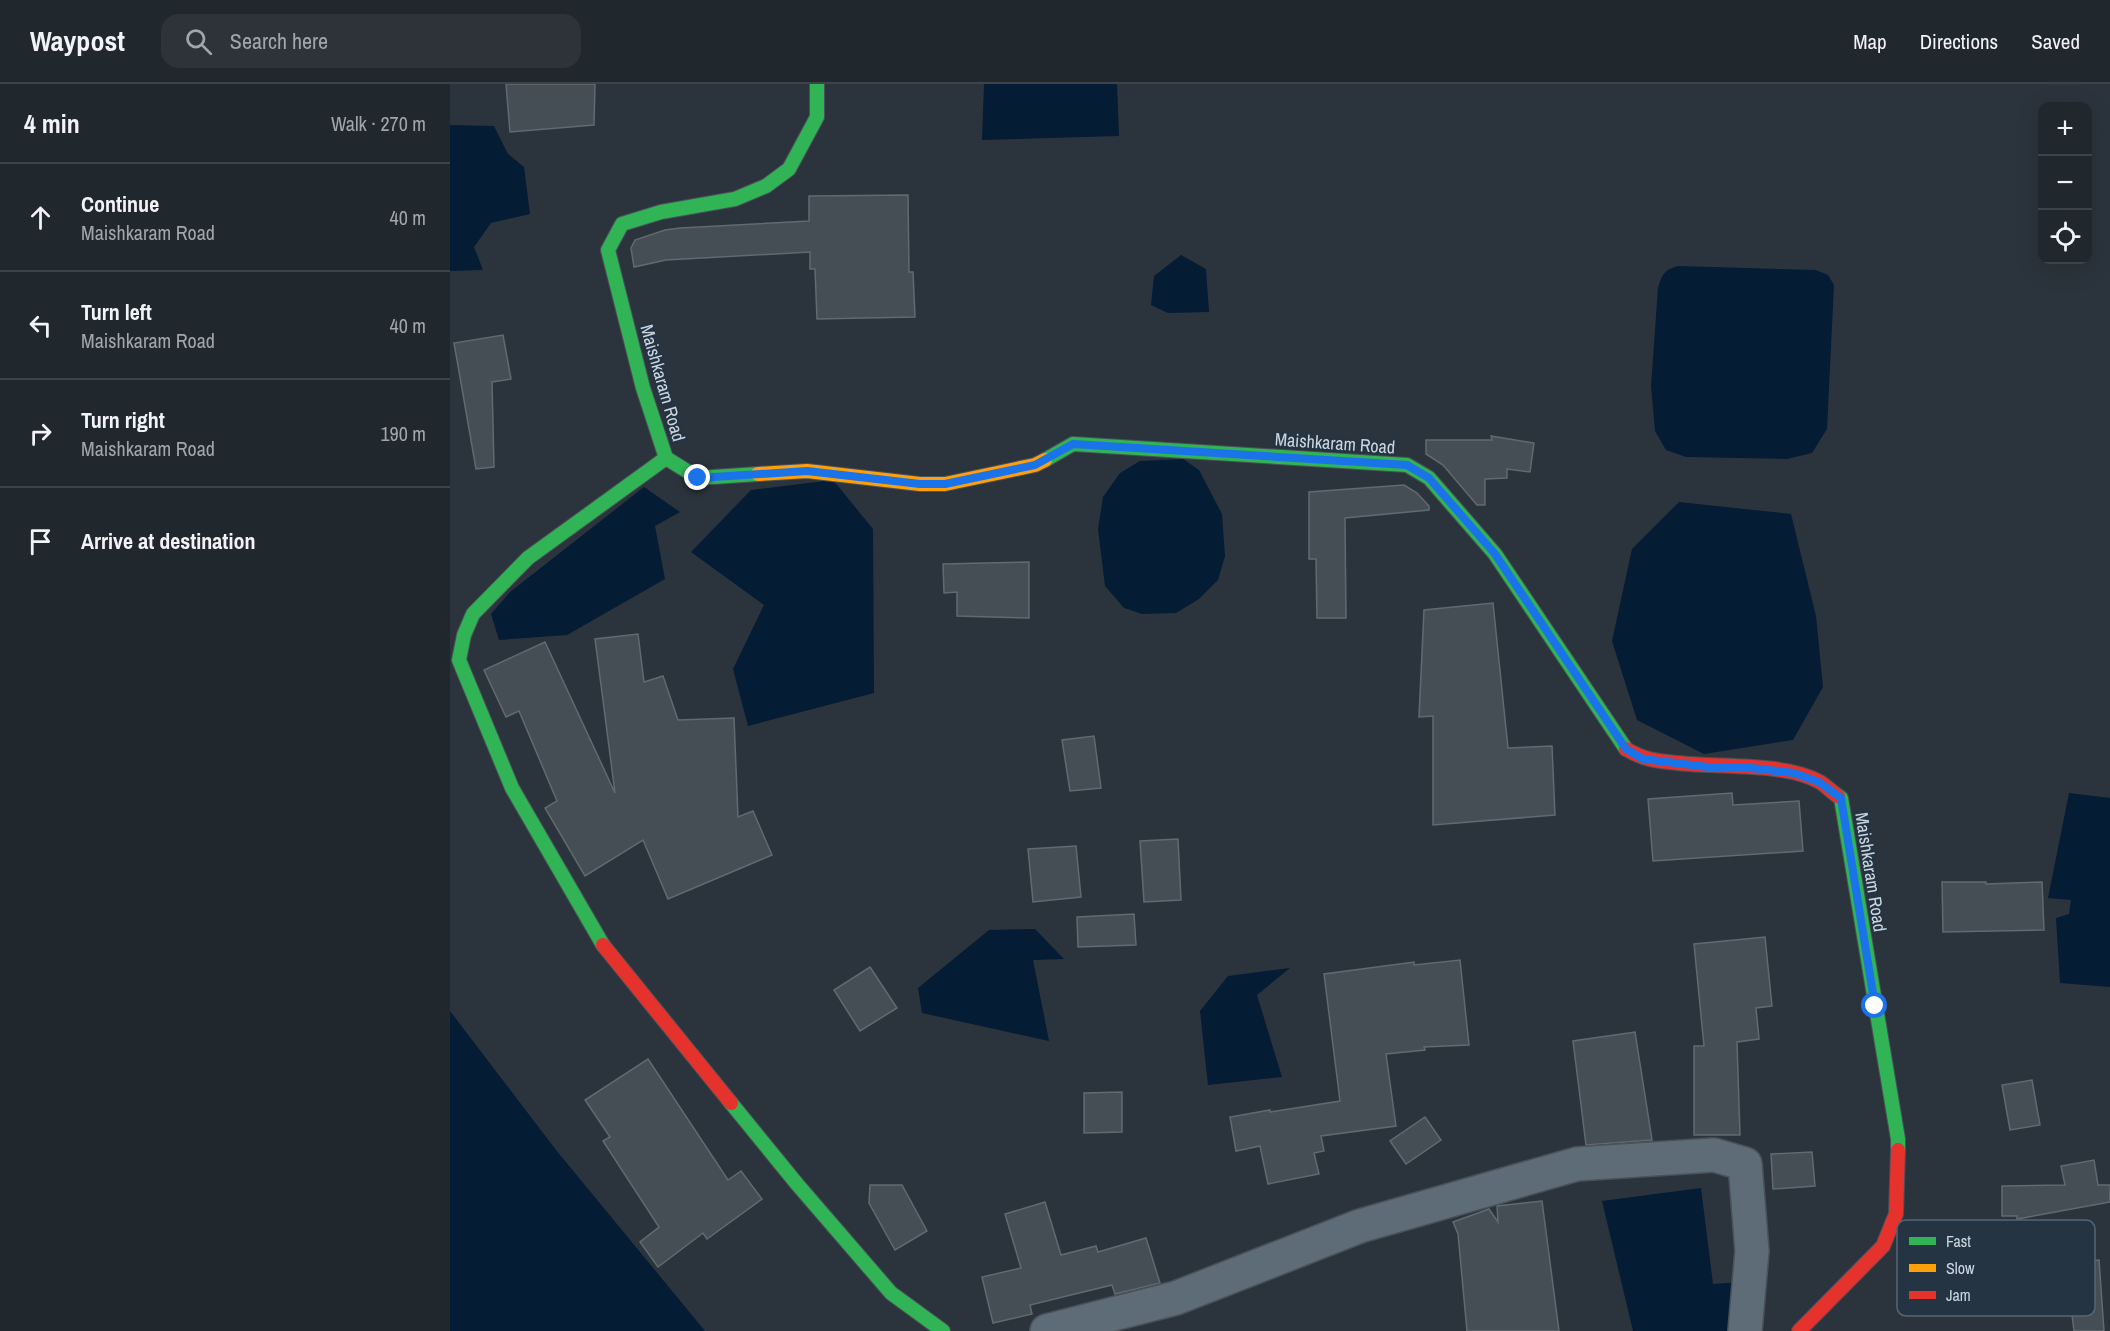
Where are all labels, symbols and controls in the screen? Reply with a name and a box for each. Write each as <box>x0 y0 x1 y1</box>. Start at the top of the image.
search box <box>161 14 581 68</box>
text: Waypost <box>30 22 125 60</box>
icon: search <box>182 25 215 58</box>
text: Search here <box>230 26 328 56</box>
text: Map <box>1853 27 1887 56</box>
text: Directions <box>1920 27 1998 56</box>
text: Saved <box>2031 27 2080 56</box>
map controls <box>2038 102 2092 264</box>
button: + <box>2038 102 2092 156</box>
text: 4 min <box>24 106 80 141</box>
text: Walk · 270 m <box>331 110 426 137</box>
button: − <box>2038 156 2092 210</box>
text: Continue <box>81 189 159 219</box>
icon: ahead <box>24 201 57 234</box>
text: 40 m <box>390 204 426 231</box>
button: locate <box>2038 210 2092 264</box>
text: Maishkaram Road <box>81 219 215 246</box>
text: Turn left <box>81 297 152 327</box>
icon: left <box>24 309 57 342</box>
text: 40 m <box>390 312 426 339</box>
street label: Maishkaram Road <box>634 322 692 444</box>
text: Maishkaram Road <box>81 327 215 354</box>
text: Turn right <box>81 405 165 435</box>
icon: right <box>24 417 57 450</box>
text: 190 m <box>380 420 426 447</box>
street label: Maishkaram Road <box>1274 426 1396 460</box>
text: Maishkaram Road <box>81 435 215 462</box>
route end <box>684 464 710 490</box>
icon: arrive <box>24 525 57 558</box>
text: Arrive at destination <box>81 526 255 556</box>
street label: Maishkaram Road <box>1849 810 1893 934</box>
route start <box>1861 992 1887 1018</box>
legend <box>1897 1220 2095 1316</box>
text: Fast <box>1946 1230 1971 1252</box>
text: Slow <box>1946 1257 1975 1279</box>
text: Jam <box>1946 1284 1971 1306</box>

